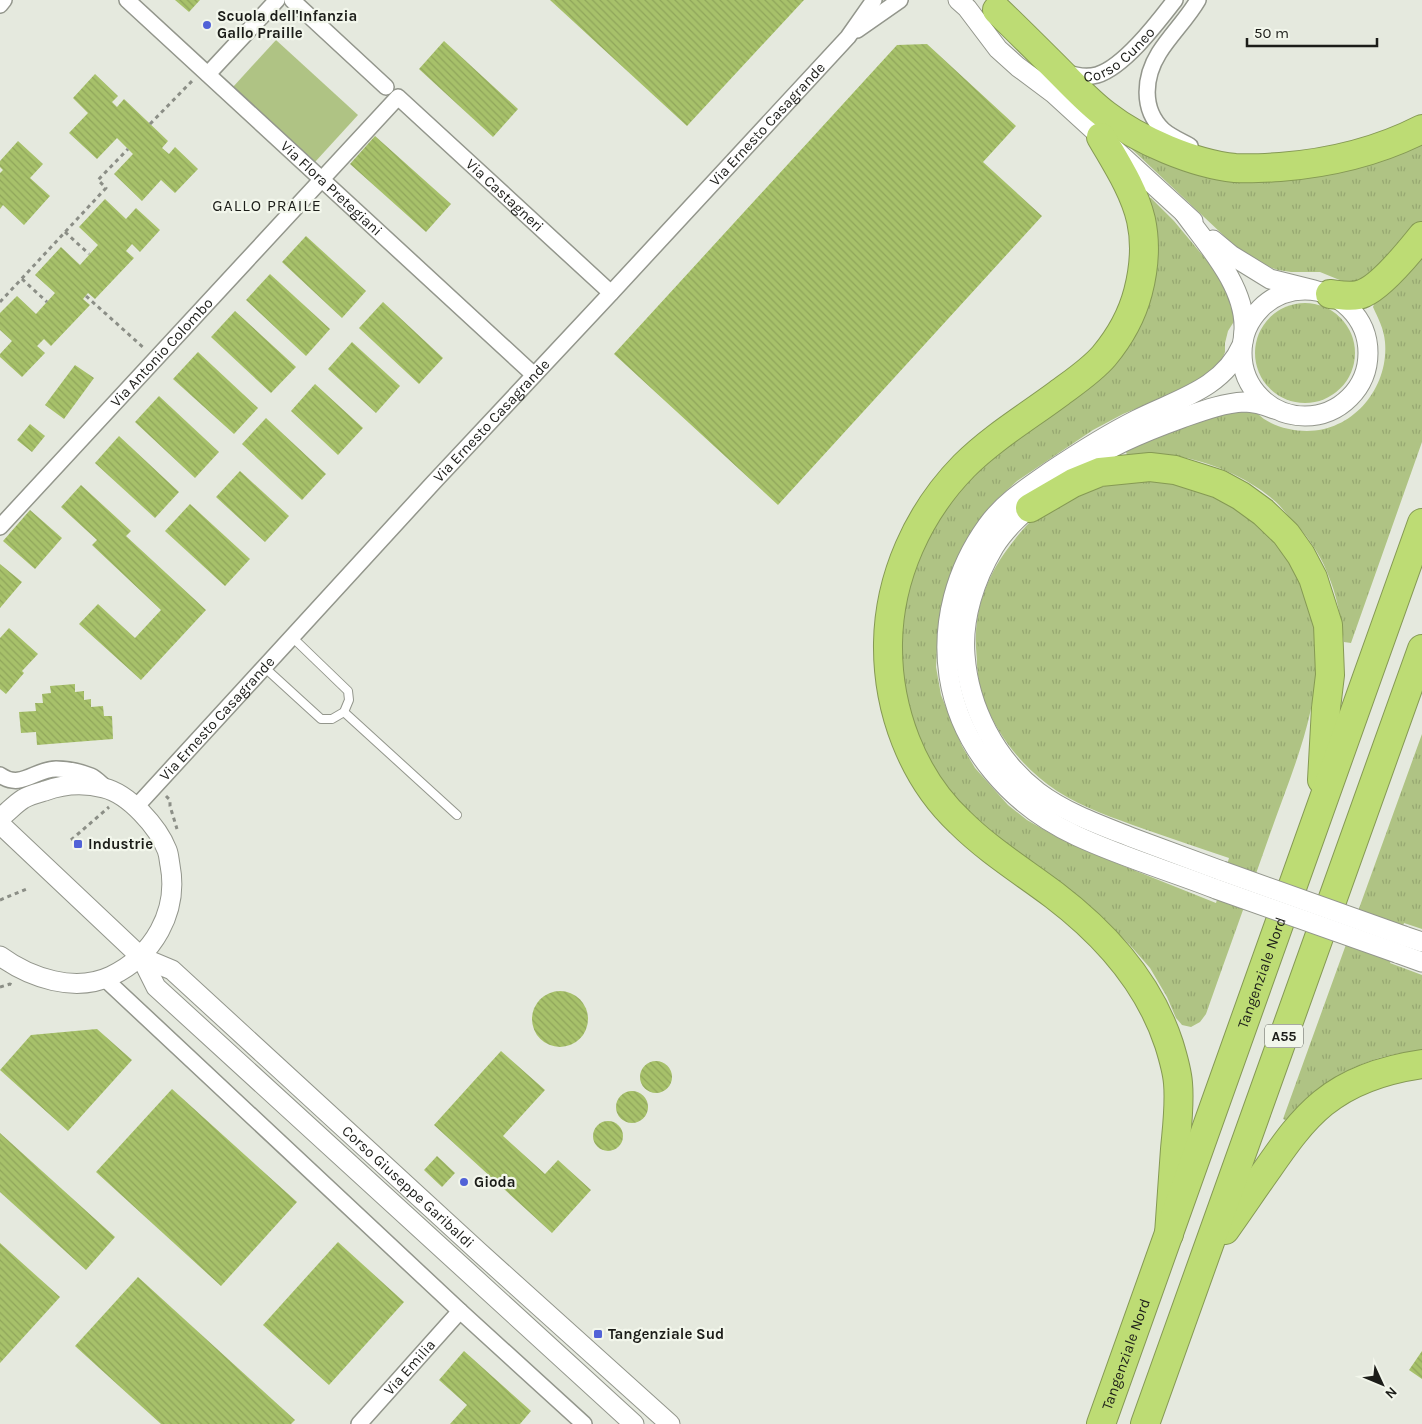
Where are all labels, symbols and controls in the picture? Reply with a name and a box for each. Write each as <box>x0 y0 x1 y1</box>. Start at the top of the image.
place label: Scuola dell'Infanzia Gallo Praille <box>217 7 357 42</box>
scale bar <box>1247 15 1377 47</box>
marker: Scuola dell'Infanzia Gallo Praille <box>201 19 213 31</box>
street label: Corso Cuneo <box>1083 23 1159 86</box>
text: 50 m <box>1254 24 1289 42</box>
street label: Via Ernesto Casagrande <box>706 59 829 190</box>
street label: Via Flora Pretegiani <box>277 137 386 240</box>
street label: Via Castagneri <box>462 155 547 235</box>
district label: GALLO PRAILE <box>212 196 322 215</box>
street label: Via Antonio Colombo <box>107 294 217 411</box>
street label: Via Ernesto Casagrande <box>429 355 553 486</box>
street label: Via Ernesto Casagrande <box>156 653 279 784</box>
place label: Industrie <box>88 835 153 853</box>
marker: Industrie <box>72 838 84 850</box>
street label: Tangenziale Nord <box>1234 915 1290 1031</box>
road number: A55 <box>1265 1024 1303 1048</box>
street label: Corso Giuseppe Garibaldi <box>338 1122 478 1252</box>
place label: Gioda <box>474 1173 516 1191</box>
marker: Gioda <box>458 1176 470 1188</box>
street label: Tangenziale Nord <box>1098 1296 1154 1412</box>
place label: Tangenziale Sud <box>608 1325 724 1343</box>
marker: Tangenziale Sud <box>592 1328 604 1340</box>
street label: Via Emilia <box>380 1336 439 1399</box>
north arrow <box>1357 1359 1407 1409</box>
text: N <box>1381 1383 1401 1402</box>

